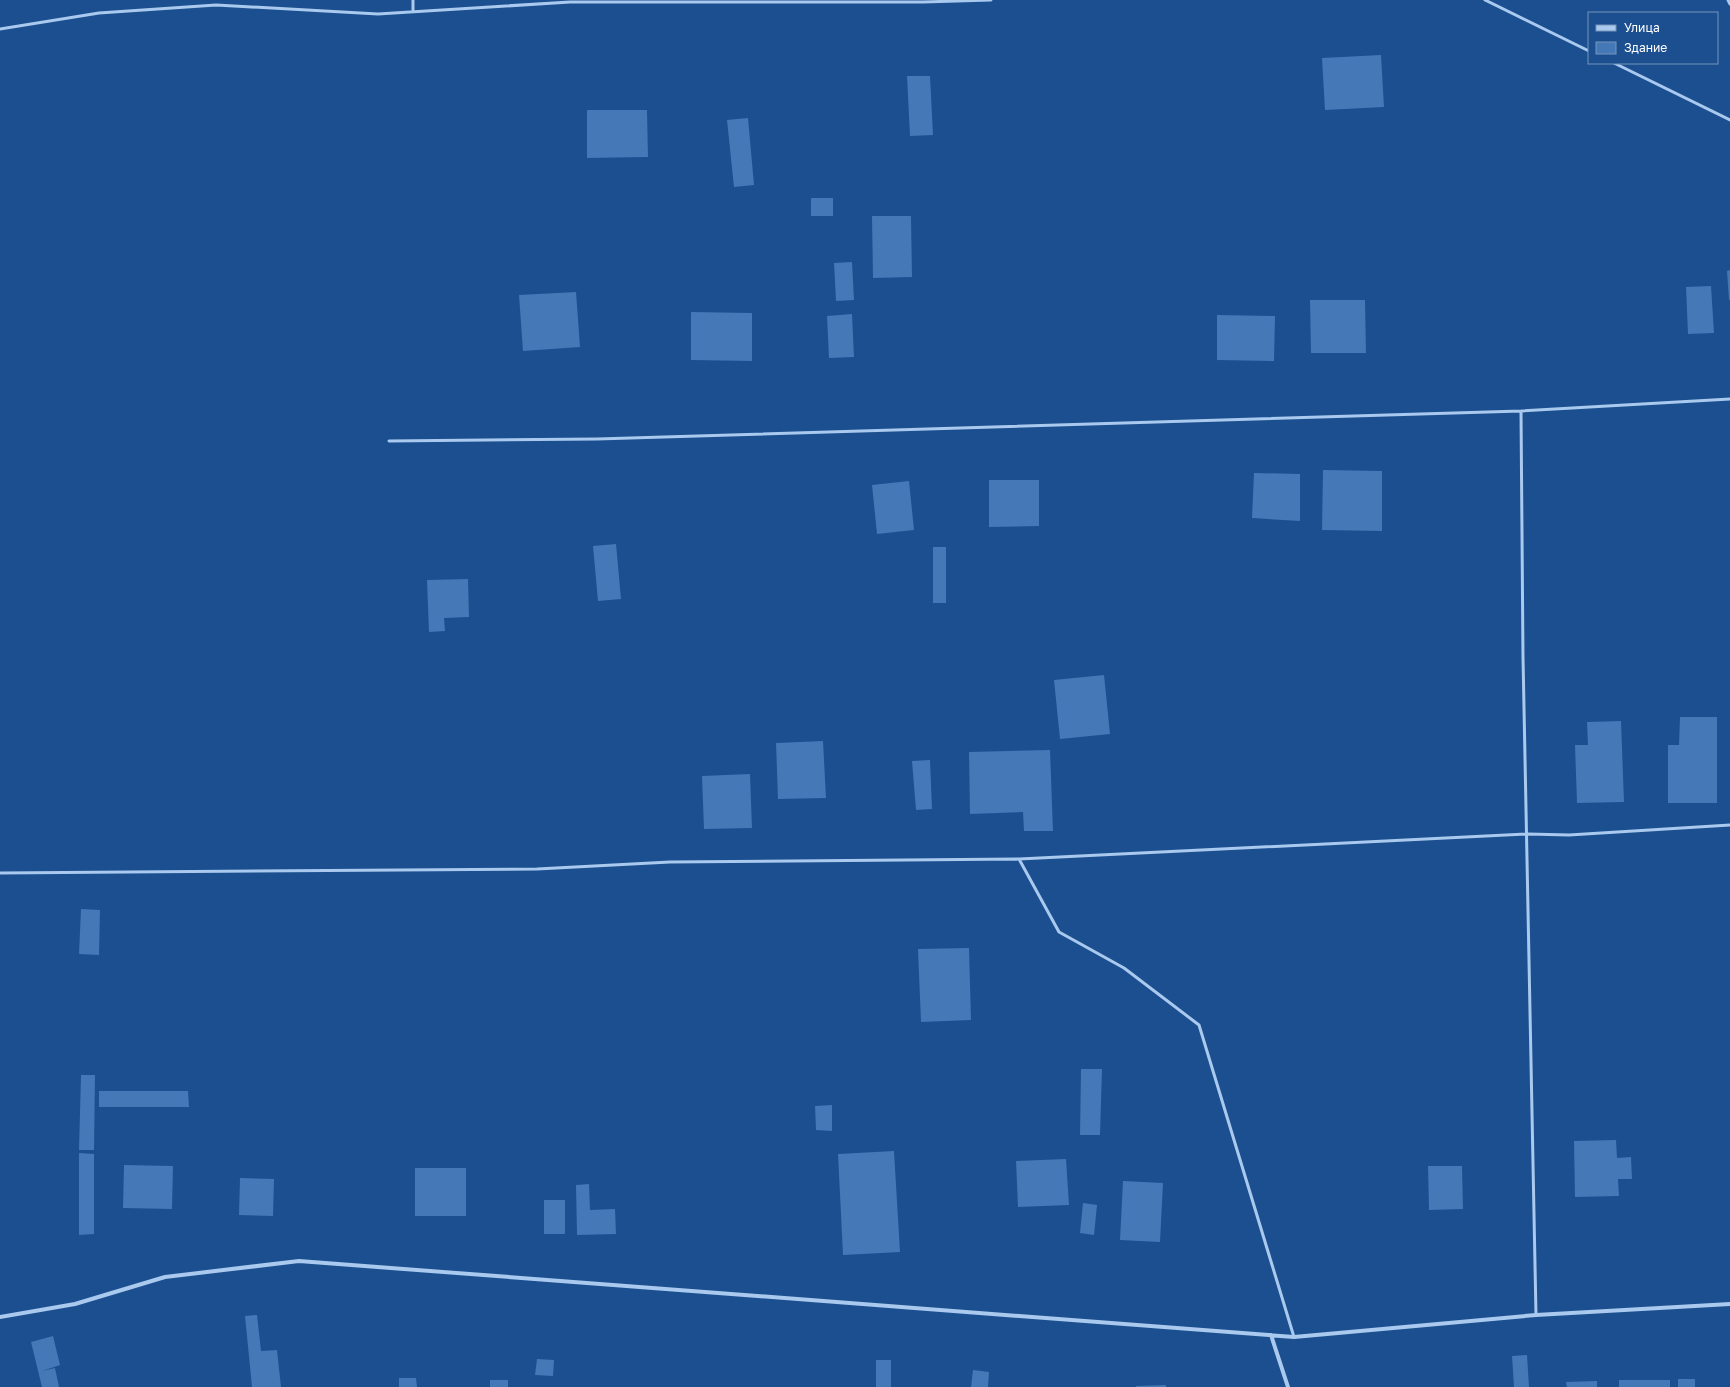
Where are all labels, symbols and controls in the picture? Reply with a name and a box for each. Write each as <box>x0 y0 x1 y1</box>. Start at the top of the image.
legend <box>1588 12 1718 64</box>
text: Улица <box>1624 20 1660 35</box>
text: Здание <box>1624 40 1667 55</box>

